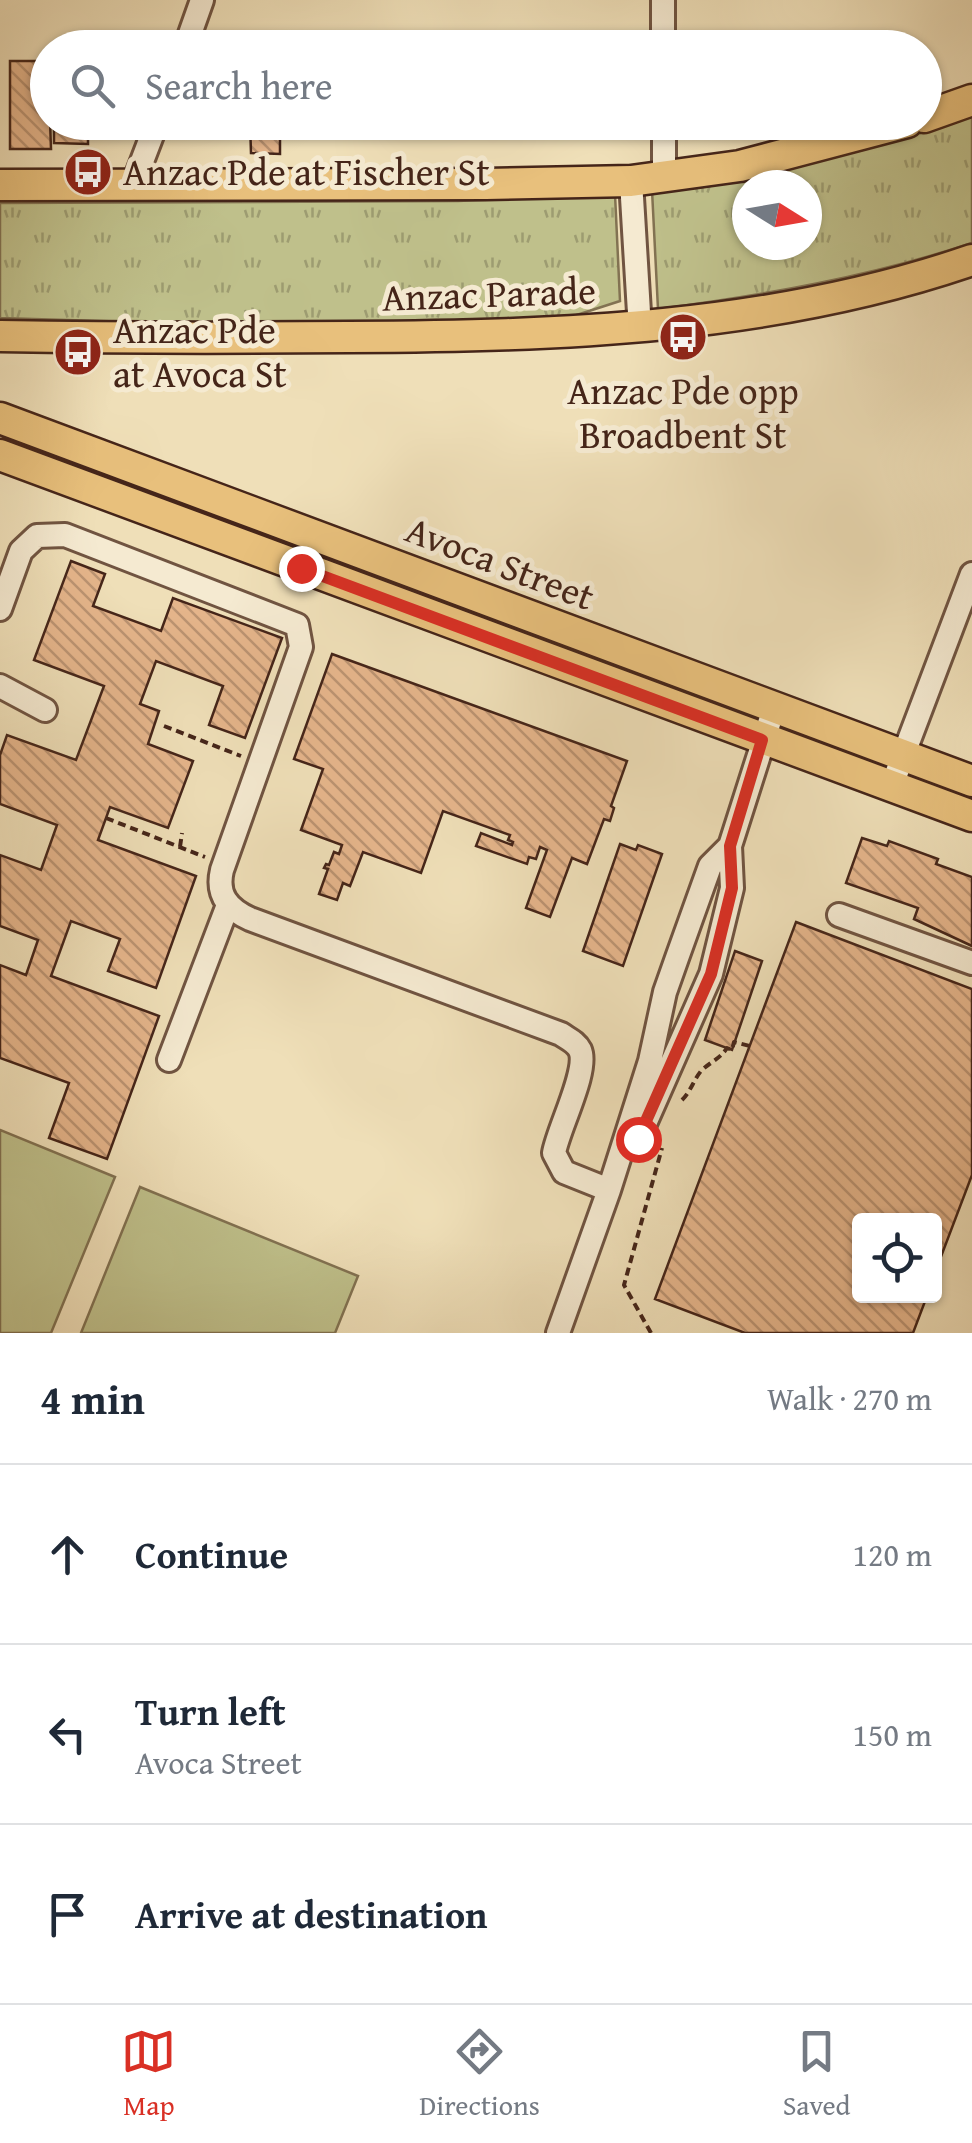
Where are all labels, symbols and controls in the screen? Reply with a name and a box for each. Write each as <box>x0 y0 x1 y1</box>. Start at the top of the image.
search box <box>30 30 942 140</box>
text: Search here <box>145 57 333 113</box>
icon: search <box>65 58 120 113</box>
place label: Anzac Pde at Fischer St <box>123 143 490 199</box>
bus stop icon: Anzac Pde at Fischer St <box>62 146 114 198</box>
north arrow <box>732 170 822 260</box>
street label: Anzac Parade <box>381 261 597 325</box>
place label: Anzac Pde at Avoca St <box>113 301 287 401</box>
bus stop icon: Anzac Pde opp Broadbent St <box>657 311 709 363</box>
bus stop icon: Anzac Pde at Avoca St <box>52 326 104 378</box>
place label: Anzac Pde opp Broadbent St <box>567 362 799 462</box>
street label: Avoca Street <box>398 500 603 624</box>
route end <box>279 546 325 592</box>
route start <box>616 1117 662 1163</box>
map controls <box>852 1213 942 1303</box>
button: locate <box>852 1213 942 1303</box>
text: 4 min <box>40 1368 145 1429</box>
text: Walk · 270 m <box>767 1375 932 1422</box>
text: Continue <box>135 1526 288 1582</box>
icon: ahead <box>40 1527 95 1582</box>
text: 120 m <box>853 1531 932 1578</box>
text: Turn left <box>135 1683 286 1739</box>
icon: left <box>40 1707 95 1762</box>
text: 150 m <box>853 1711 932 1758</box>
text: Avoca Street <box>135 1739 302 1786</box>
text: Arrive at destination <box>135 1886 488 1942</box>
icon: arrive <box>40 1887 95 1942</box>
tab: Map <box>121 2024 176 2125</box>
tab: Directions <box>419 2024 540 2125</box>
tab: Saved <box>783 2024 851 2125</box>

